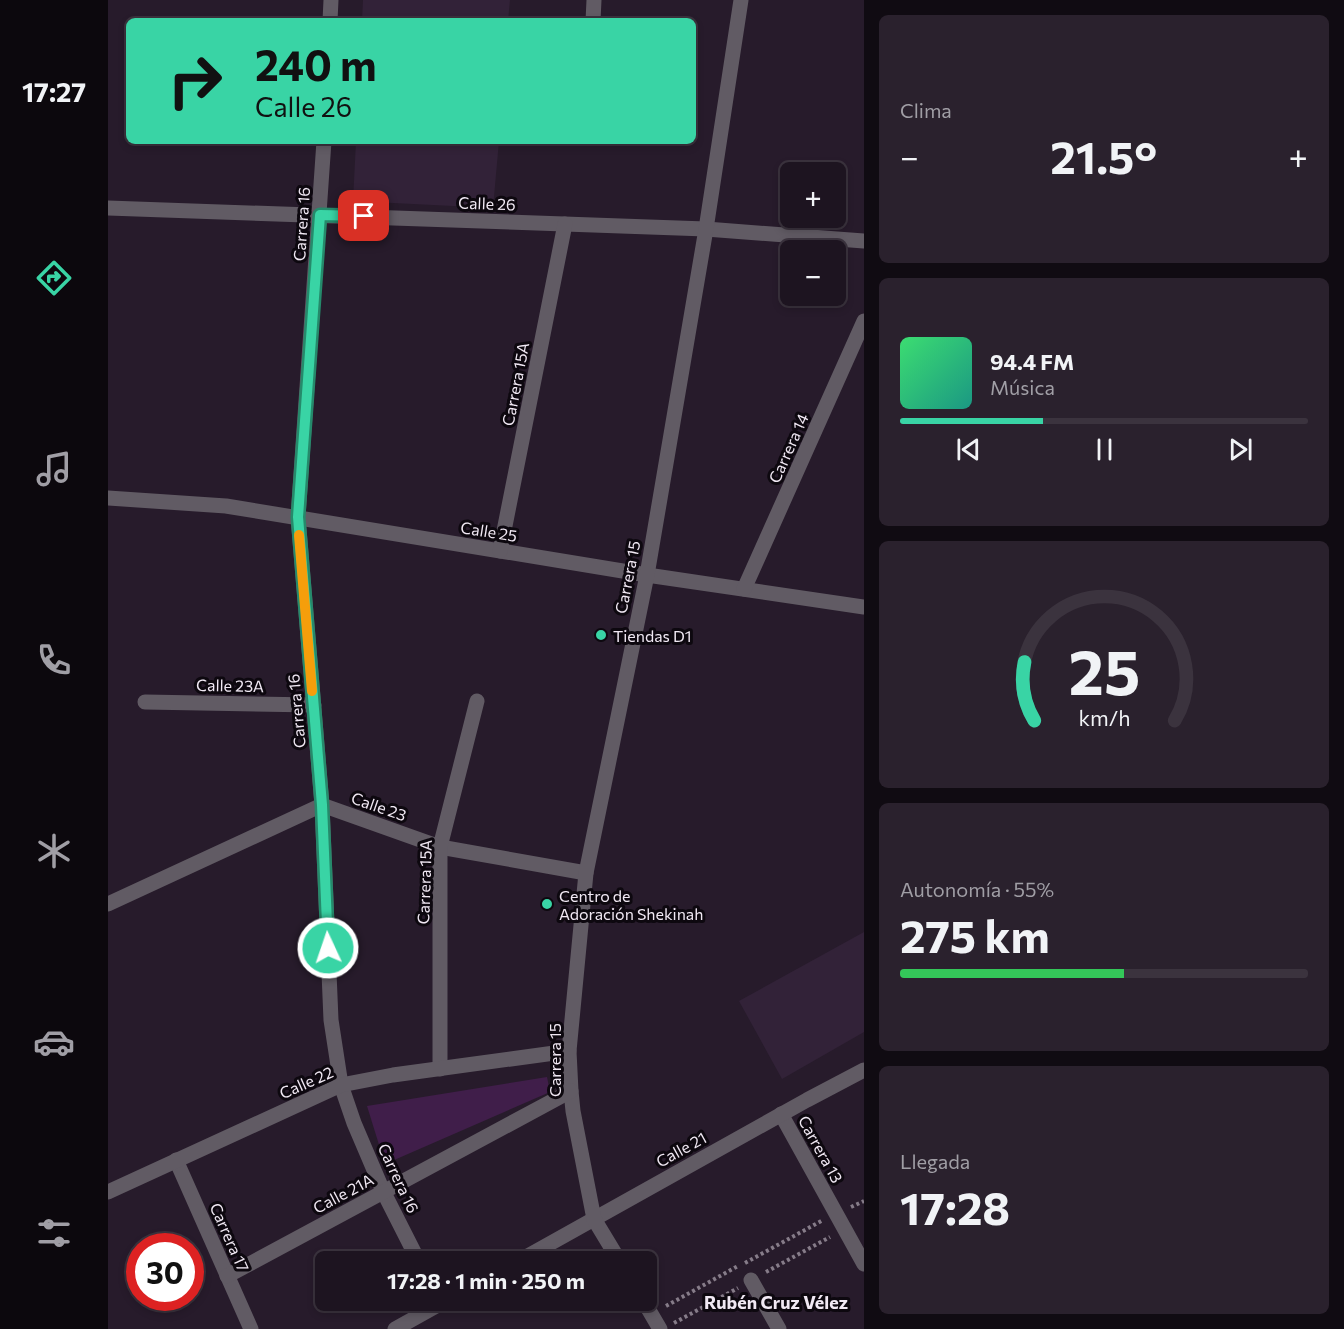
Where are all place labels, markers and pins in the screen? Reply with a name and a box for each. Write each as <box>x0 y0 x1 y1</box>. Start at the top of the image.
pin <box>338 190 389 241</box>
place label: Tiendas D1 <box>613 626 692 645</box>
marker: Tiendas D1 <box>594 628 608 642</box>
place label: Centro de Adoración Shekinah <box>559 886 703 923</box>
marker: Centro de Adoración Shekinah <box>540 897 554 911</box>

